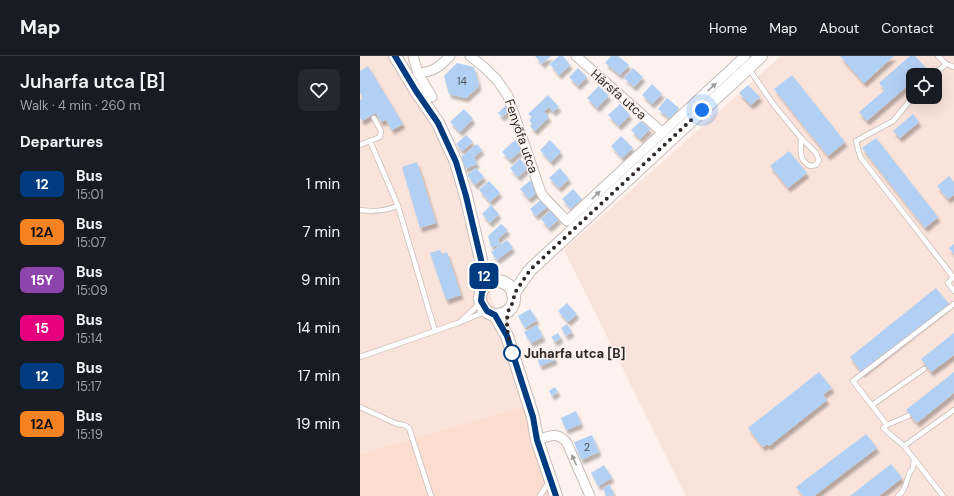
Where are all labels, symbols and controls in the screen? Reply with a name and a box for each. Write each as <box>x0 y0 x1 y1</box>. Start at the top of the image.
text: Map <box>20 15 60 40</box>
text: Home <box>709 19 747 37</box>
text: Map <box>769 19 797 37</box>
text: About <box>819 19 859 37</box>
text: Contact <box>881 19 934 37</box>
street label: Hársfa utca <box>587 65 650 123</box>
map controls <box>906 68 942 104</box>
button: locate <box>906 68 942 104</box>
text: Juharfa utca [B] <box>20 69 165 94</box>
button: heart <box>298 69 340 111</box>
house number: 14 <box>457 74 467 88</box>
one-way arrow <box>707 82 717 92</box>
text: Walk · 4 min · 260 m <box>20 97 141 114</box>
street label: Fenyőfa utca <box>501 97 542 175</box>
your location <box>692 100 712 120</box>
text: Departures <box>20 132 103 152</box>
text: Bus <box>76 166 103 186</box>
text: 1 min <box>306 174 340 194</box>
text: 12 <box>35 175 49 193</box>
text: 15:01 <box>76 186 104 203</box>
one-way arrow <box>591 190 601 199</box>
text: Bus <box>76 214 103 234</box>
text: 7 min <box>302 222 340 242</box>
text: 12A <box>30 223 54 241</box>
text: 15:07 <box>76 234 106 251</box>
text: Bus <box>76 262 103 282</box>
line badge: 12 <box>466 263 502 289</box>
text: 12 <box>477 267 491 285</box>
text: 9 min <box>301 270 340 290</box>
text: 15Y <box>31 271 53 289</box>
text: 15:09 <box>76 282 108 299</box>
text: Bus <box>76 310 103 330</box>
text: 14 min <box>297 318 340 338</box>
text: 15 <box>35 319 49 337</box>
text: 15:14 <box>76 330 103 347</box>
marker: Juharfa utca [B] <box>503 344 521 362</box>
place label: Juharfa utca [B] <box>524 345 625 362</box>
text: Bus <box>76 358 103 378</box>
text: 17 min <box>298 366 340 386</box>
text: 12 <box>35 367 49 385</box>
text: 15:17 <box>76 378 102 395</box>
text: Bus <box>76 406 103 426</box>
text: 19 min <box>296 414 340 434</box>
text: 12A <box>30 415 54 433</box>
text: 15:19 <box>76 426 103 443</box>
house number: 2 <box>584 440 590 454</box>
one-way arrow <box>571 455 577 466</box>

